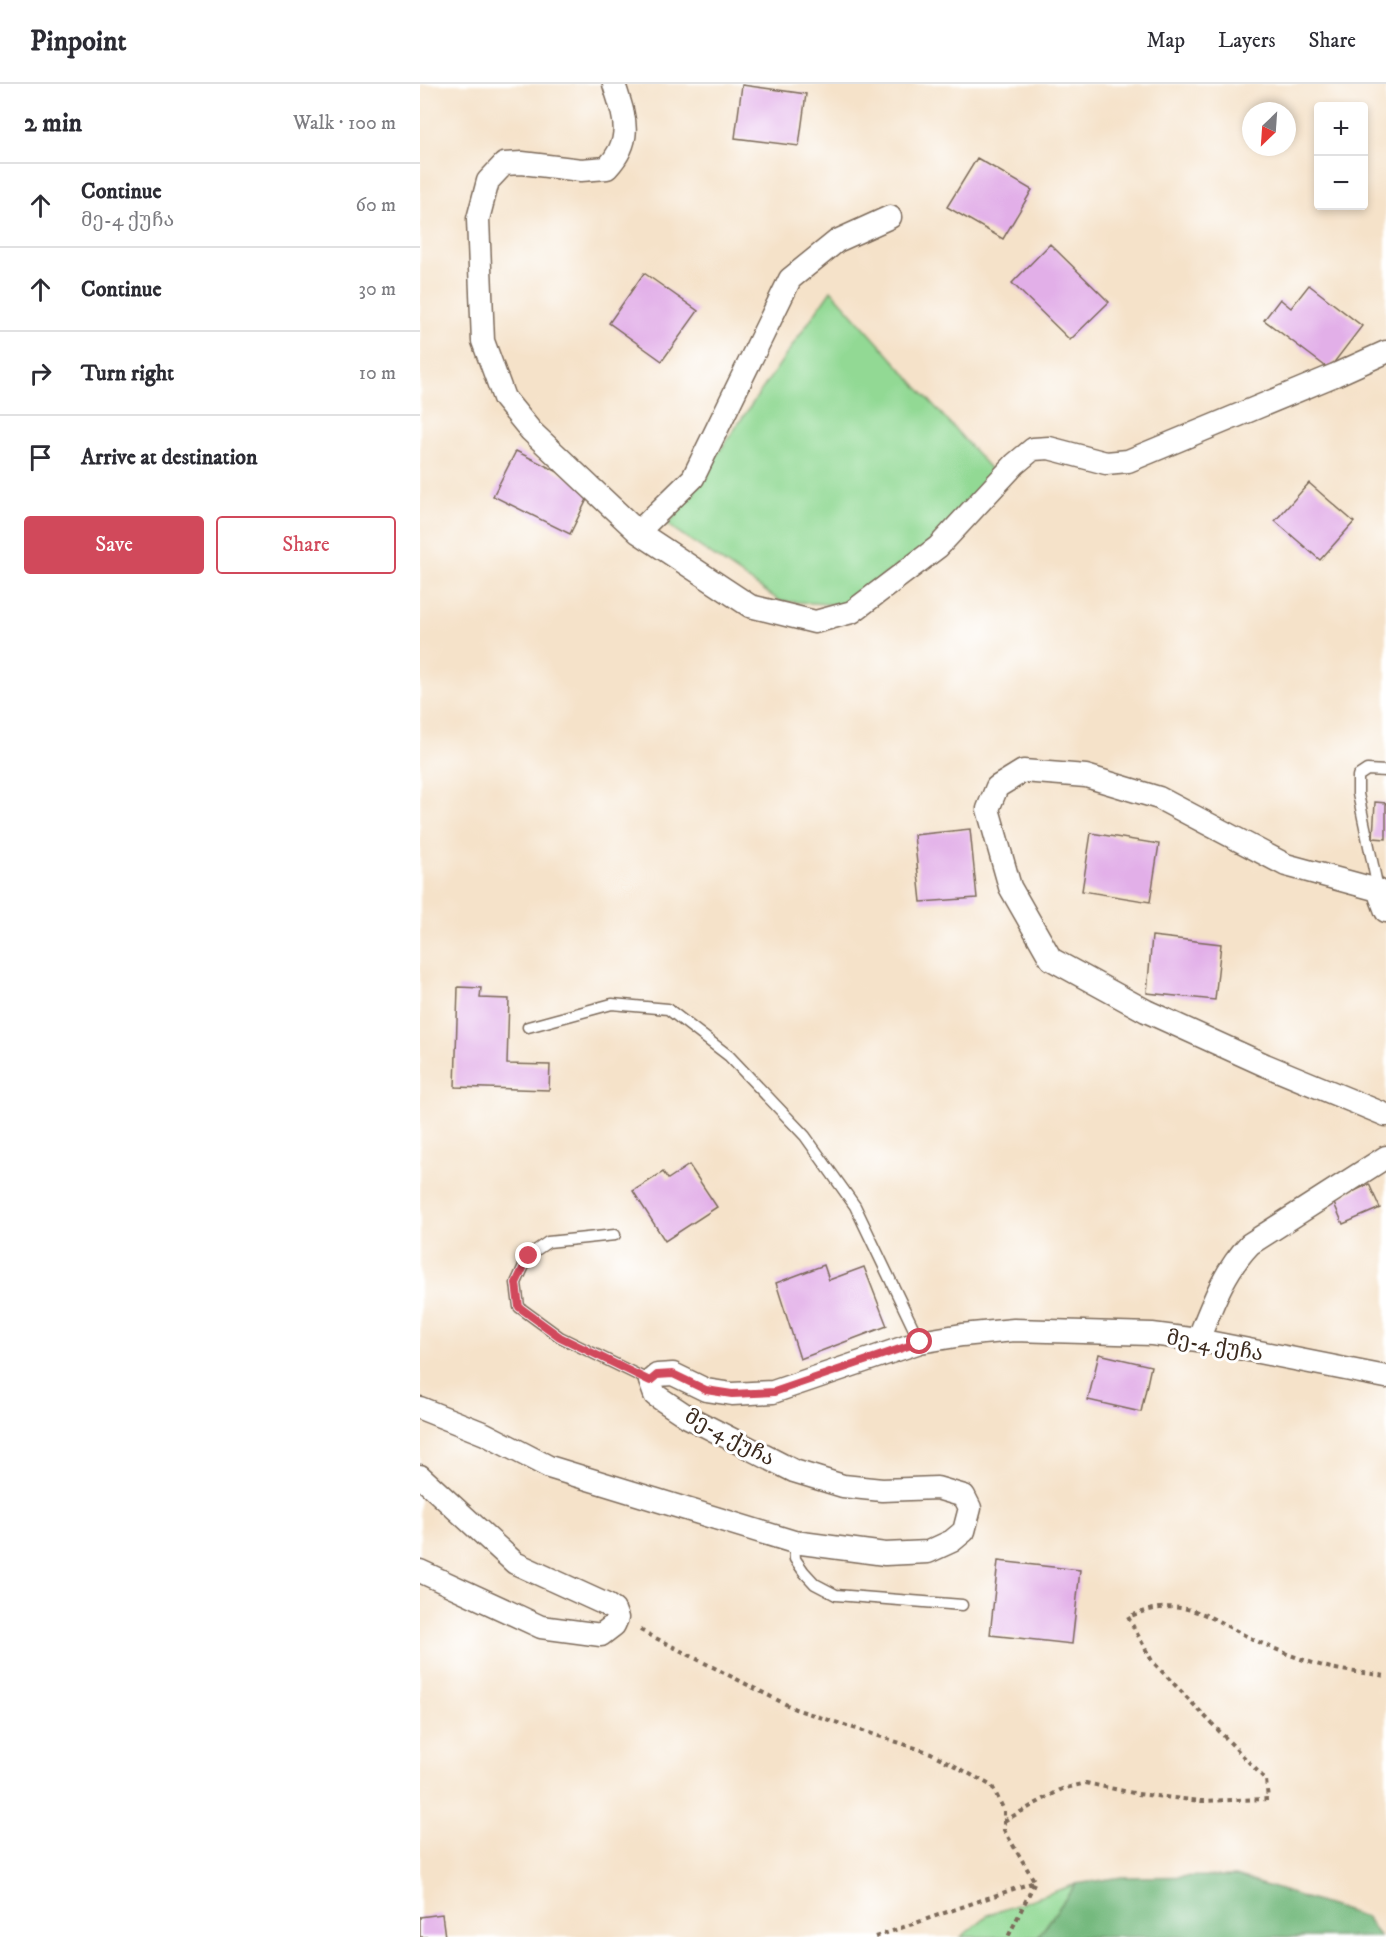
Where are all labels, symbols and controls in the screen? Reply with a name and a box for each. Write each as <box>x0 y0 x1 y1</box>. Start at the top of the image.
text: Pinpoint <box>30 24 126 59</box>
text: Map <box>1146 28 1185 54</box>
text: Layers <box>1218 28 1276 54</box>
text: Share <box>1309 28 1356 54</box>
north arrow <box>1242 102 1296 156</box>
map controls <box>1314 102 1368 210</box>
button: + <box>1314 102 1368 156</box>
text: 2 min <box>24 107 82 140</box>
text: Walk · 100 m <box>293 111 396 136</box>
button: − <box>1314 156 1368 210</box>
text: Continue <box>81 178 162 205</box>
icon: ahead <box>24 189 57 222</box>
text: 60 m <box>356 193 396 218</box>
text: მე-4 ქუჩა <box>81 208 174 233</box>
icon: ahead <box>24 273 57 306</box>
text: Continue <box>81 276 162 303</box>
text: 30 m <box>358 277 396 302</box>
icon: right <box>24 357 57 390</box>
text: Turn right <box>81 360 174 387</box>
text: 10 m <box>359 361 396 386</box>
icon: arrive <box>24 441 57 474</box>
text: Arrive at destination <box>81 444 258 471</box>
button: Save <box>24 516 204 574</box>
button: Share <box>216 516 396 574</box>
route end <box>515 1242 541 1268</box>
street label: მე-4 ქუჩა <box>1164 1325 1265 1367</box>
route start <box>906 1328 932 1354</box>
street label: მე-4 ქუჩა <box>680 1403 779 1472</box>

